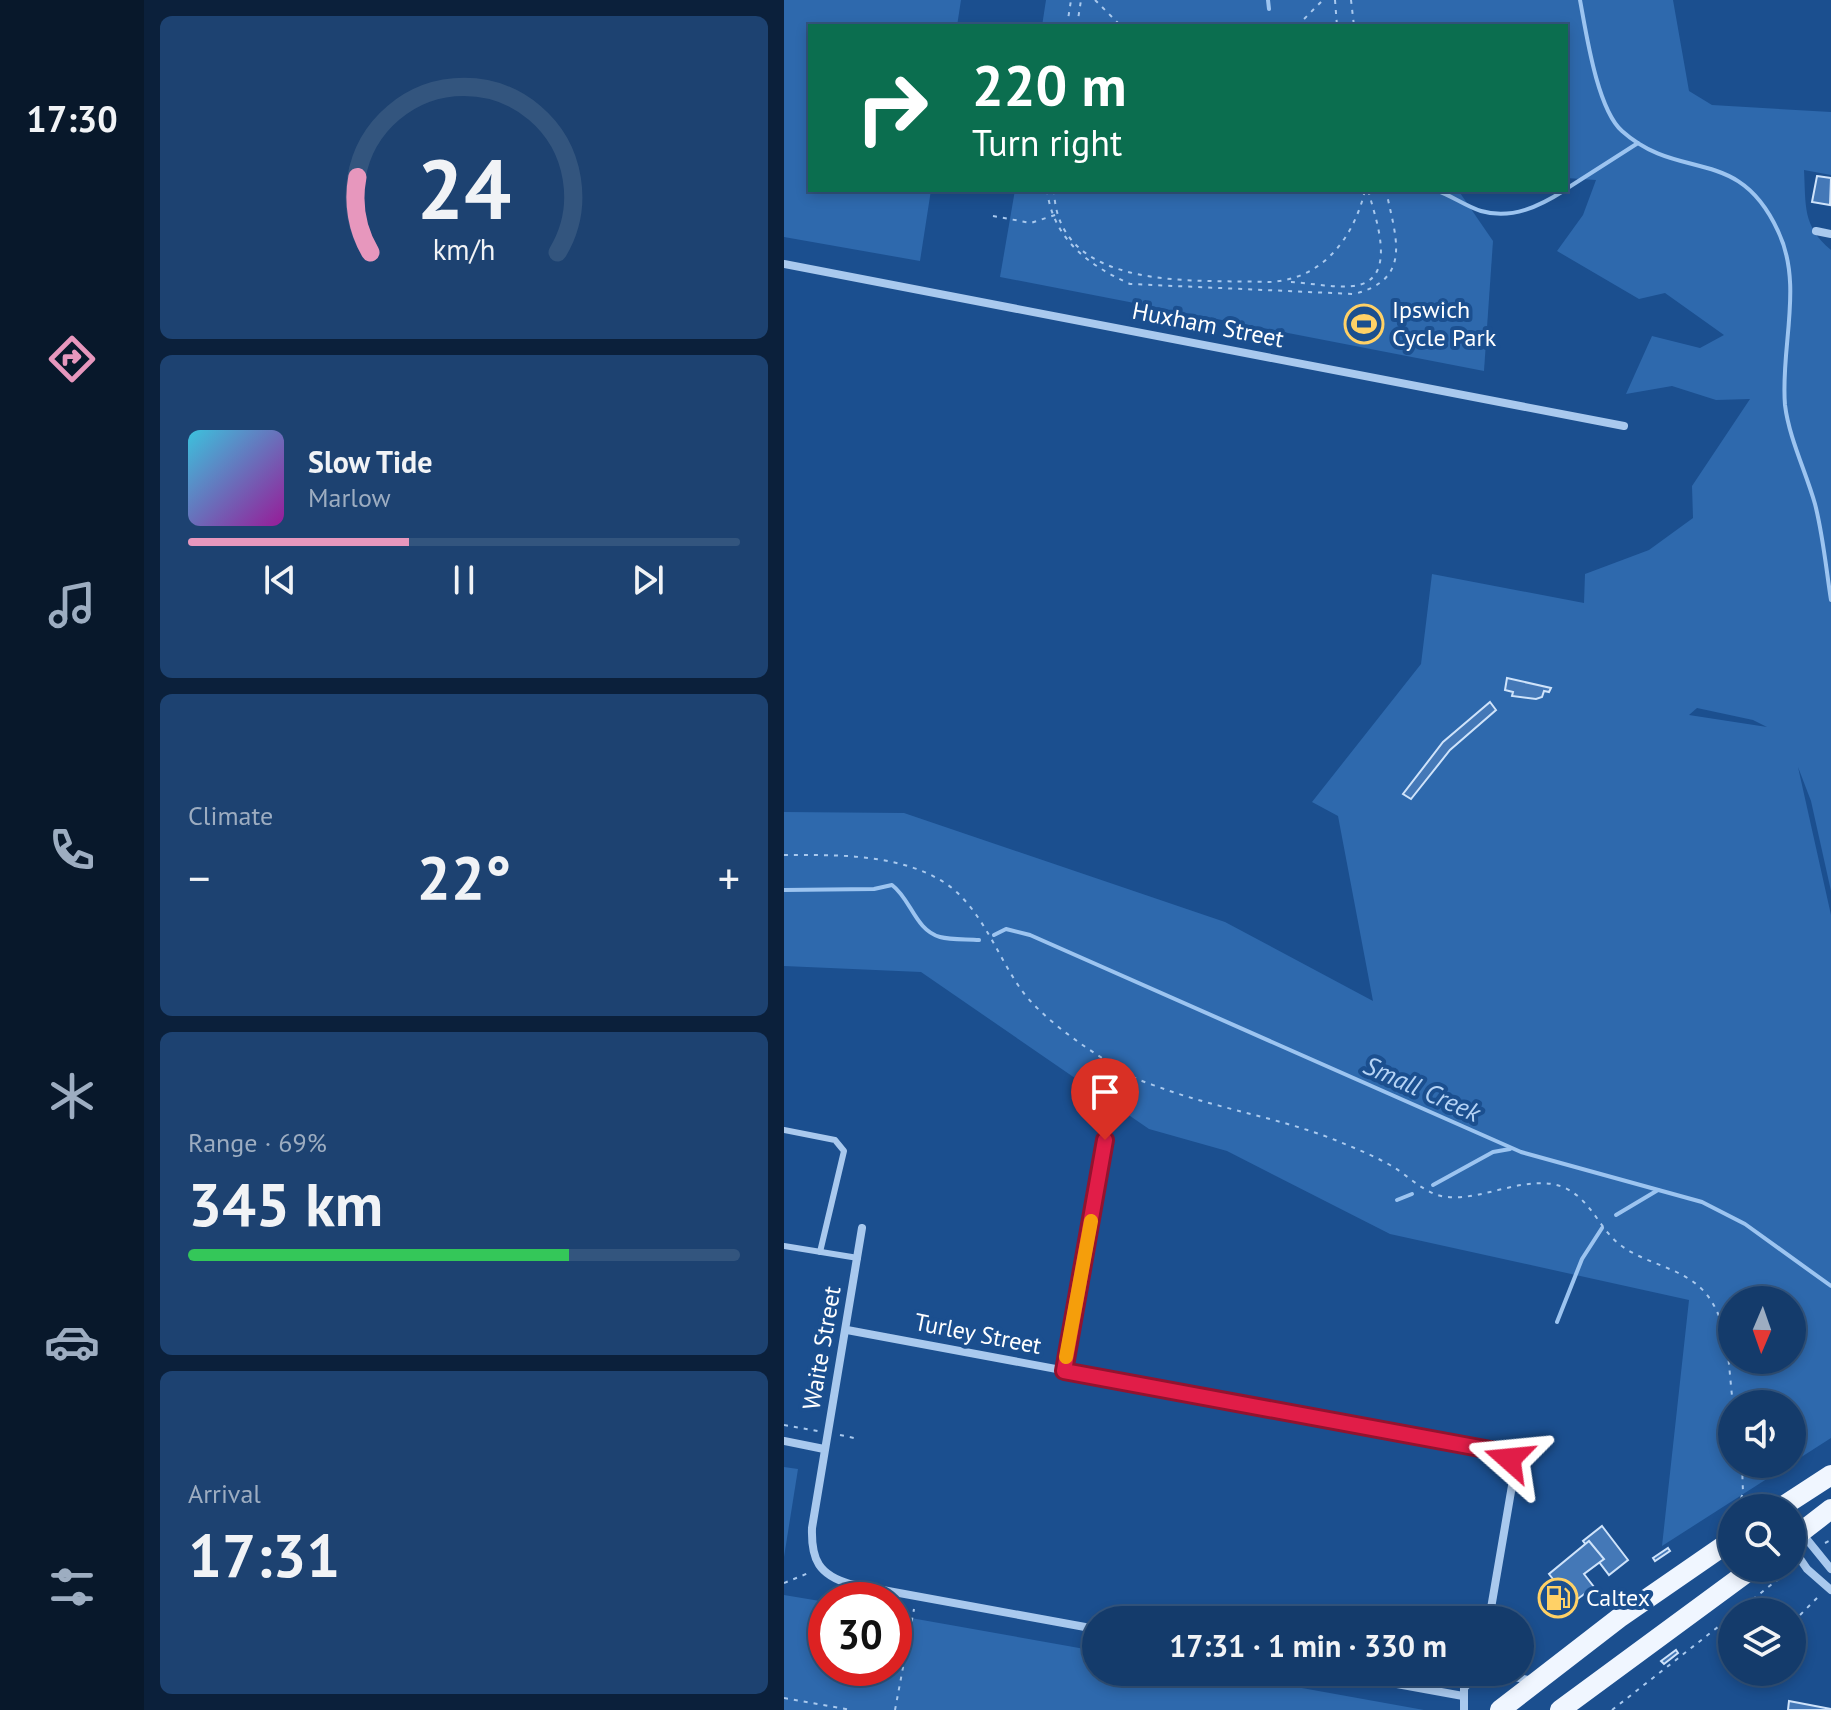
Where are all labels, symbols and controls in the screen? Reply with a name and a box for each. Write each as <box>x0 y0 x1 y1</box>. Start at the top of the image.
text: 220 m <box>972 49 1127 121</box>
icon: right <box>840 56 944 160</box>
text: 17:30 <box>26 95 118 142</box>
text: Turn right <box>972 119 1122 166</box>
text: 24 <box>417 134 511 242</box>
text: km/h <box>433 232 495 269</box>
place label: Ipswich Cycle Park <box>1392 294 1497 353</box>
street label: Huxham Street <box>1130 295 1286 354</box>
sports icon: Ipswich Cycle Park <box>1343 303 1385 345</box>
icon: directions <box>44 331 100 387</box>
text: Slow Tide <box>308 442 433 481</box>
text: Marlow <box>308 481 391 514</box>
icon: previous <box>258 558 302 602</box>
icon: pause <box>442 558 486 602</box>
icon: next <box>626 558 670 602</box>
icon: music <box>44 577 100 633</box>
text: Climate <box>188 799 273 832</box>
icon: phone <box>44 822 100 878</box>
text: 22° <box>417 838 511 916</box>
text: − <box>188 849 210 906</box>
text: + <box>718 849 740 906</box>
water label: Small Creek <box>1359 1048 1487 1129</box>
pin <box>1071 1058 1139 1140</box>
icon: climate <box>44 1068 100 1124</box>
icon: arrive <box>1083 1070 1127 1114</box>
text: Range · 69% <box>188 1126 327 1159</box>
text: 345 km <box>188 1165 383 1243</box>
street label: Waite Street <box>795 1284 848 1412</box>
north arrow <box>1718 1286 1806 1374</box>
map controls <box>1718 1286 1806 1686</box>
street label: Turley Street <box>912 1306 1044 1361</box>
icon: car <box>44 1314 100 1370</box>
button: sound <box>1718 1390 1806 1478</box>
position arrow <box>1467 1417 1551 1501</box>
text: Arrival <box>188 1477 261 1510</box>
button: search <box>1718 1494 1806 1582</box>
text: 17:31 <box>188 1516 340 1594</box>
icon: filters <box>44 1559 100 1615</box>
fuel station icon: Caltex <box>1537 1577 1579 1619</box>
speed limit sign: 30 <box>808 1582 912 1686</box>
place label: Caltex <box>1586 1582 1650 1613</box>
button: layers <box>1718 1598 1806 1686</box>
text: 17:31 · 1 min · 330 m <box>1169 1626 1447 1665</box>

